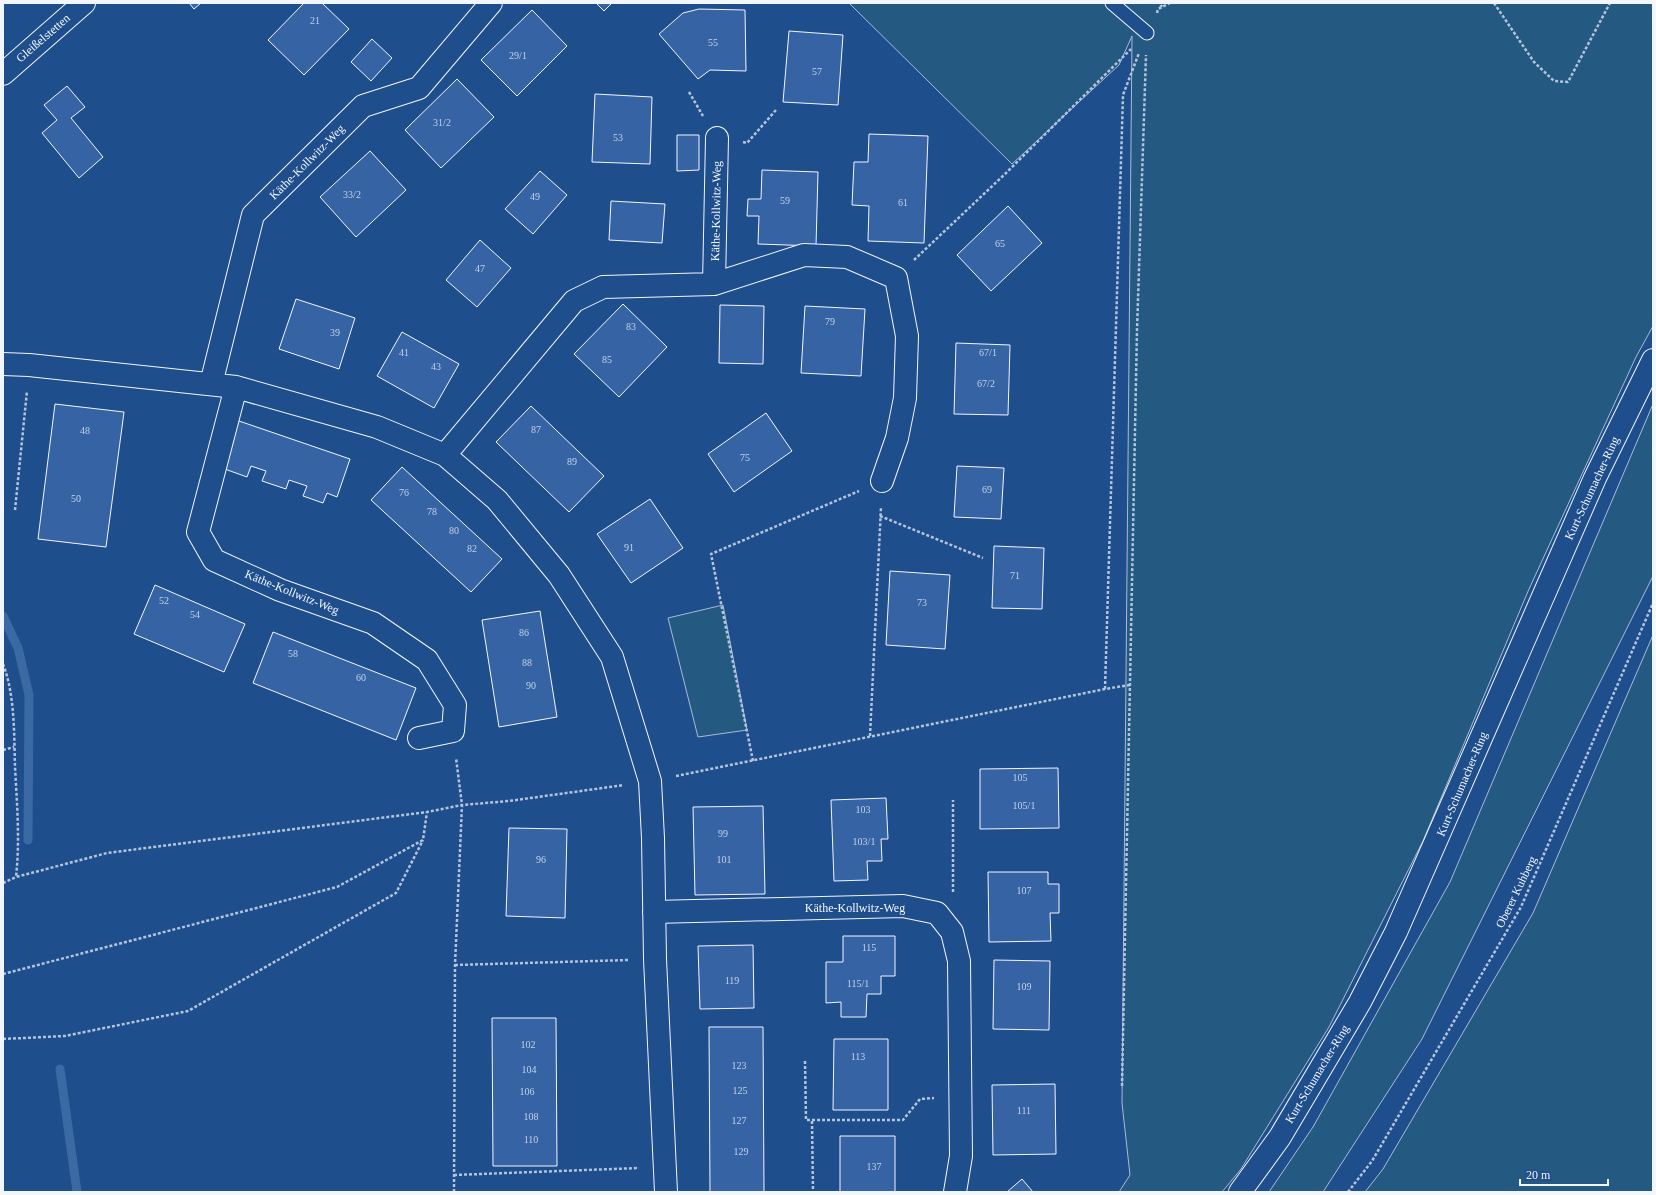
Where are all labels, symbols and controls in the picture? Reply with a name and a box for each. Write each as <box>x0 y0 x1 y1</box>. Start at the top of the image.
street label: Gleißelstetten <box>13 11 73 65</box>
house number: 21 <box>310 15 320 26</box>
house number: 55 <box>708 37 718 48</box>
house number: 29/1 <box>509 50 527 61</box>
house number: 57 <box>812 66 822 77</box>
house number: 31/2 <box>433 117 451 128</box>
street label: Käthe-Kollwitz-Weg <box>267 122 347 202</box>
house number: 53 <box>613 132 623 143</box>
street label: Käthe-Kollwitz-Weg <box>708 161 724 261</box>
house number: 33/2 <box>343 189 361 200</box>
house number: 49 <box>530 191 540 202</box>
house number: 59 <box>780 195 790 206</box>
house number: 61 <box>898 197 908 208</box>
house number: 65 <box>995 238 1005 249</box>
house number: 47 <box>475 263 485 274</box>
house number: 79 <box>825 316 835 327</box>
house number: 83 <box>626 321 636 332</box>
house number: 39 <box>330 327 340 338</box>
house number: 41 <box>399 347 409 358</box>
house number: 67/1 <box>979 347 997 358</box>
house number: 85 <box>602 354 612 365</box>
house number: 43 <box>431 361 441 372</box>
house number: 67/2 <box>977 378 995 389</box>
house number: 87 <box>531 424 541 435</box>
house number: 48 <box>80 425 90 436</box>
street label: Kurt-Schumacher-Ring <box>1562 434 1622 542</box>
house number: 75 <box>740 452 750 463</box>
house number: 89 <box>567 456 577 467</box>
house number: 69 <box>982 484 992 495</box>
house number: 76 <box>399 487 409 498</box>
house number: 50 <box>71 493 81 504</box>
house number: 78 <box>427 506 437 517</box>
house number: 80 <box>449 525 459 536</box>
house number: 91 <box>624 542 634 553</box>
house number: 82 <box>467 543 477 554</box>
street label: Käthe-Kollwitz-Weg <box>243 567 341 617</box>
house number: 71 <box>1010 570 1020 581</box>
house number: 52 <box>159 595 169 606</box>
house number: 73 <box>917 597 927 608</box>
house number: 54 <box>190 609 200 620</box>
house number: 86 <box>519 627 529 638</box>
house number: 58 <box>288 648 298 659</box>
house number: 88 <box>522 657 532 668</box>
house number: 60 <box>356 672 366 683</box>
house number: 90 <box>526 680 536 691</box>
street label: Kurt-Schumacher-Ring <box>1434 730 1490 838</box>
house number: 105 <box>1013 772 1028 783</box>
house number: 105/1 <box>1013 800 1035 811</box>
house number: 103 <box>856 804 871 815</box>
house number: 99 <box>718 828 728 839</box>
house number: 103/1 <box>853 836 875 847</box>
house number: 96 <box>536 854 546 865</box>
house number: 101 <box>717 854 732 865</box>
street label: Oberer Kuhberg <box>1493 854 1539 930</box>
house number: 107 <box>1017 885 1032 896</box>
street label: Käthe-Kollwitz-Weg <box>805 901 905 915</box>
house number: 115 <box>862 942 876 953</box>
house number: 119 <box>725 975 739 986</box>
house number: 115/1 <box>847 978 869 989</box>
house number: 109 <box>1017 981 1032 992</box>
street label: Kurt-Schumacher-Ring <box>1282 1022 1352 1126</box>
house number: 102 <box>521 1039 536 1050</box>
house number: 113 <box>851 1051 865 1062</box>
house number: 123 <box>732 1060 747 1071</box>
house number: 104 <box>522 1064 537 1075</box>
house number: 125 <box>733 1085 748 1096</box>
house number: 106 <box>520 1086 535 1097</box>
house number: 111 <box>1017 1105 1031 1116</box>
house number: 108 <box>524 1111 539 1122</box>
house number: 127 <box>732 1115 747 1126</box>
house number: 110 <box>524 1134 538 1145</box>
house number: 129 <box>734 1146 749 1157</box>
house number: 137 <box>867 1161 882 1172</box>
scale bar <box>1520 1161 1608 1187</box>
text: 20 m <box>1526 1168 1551 1182</box>

